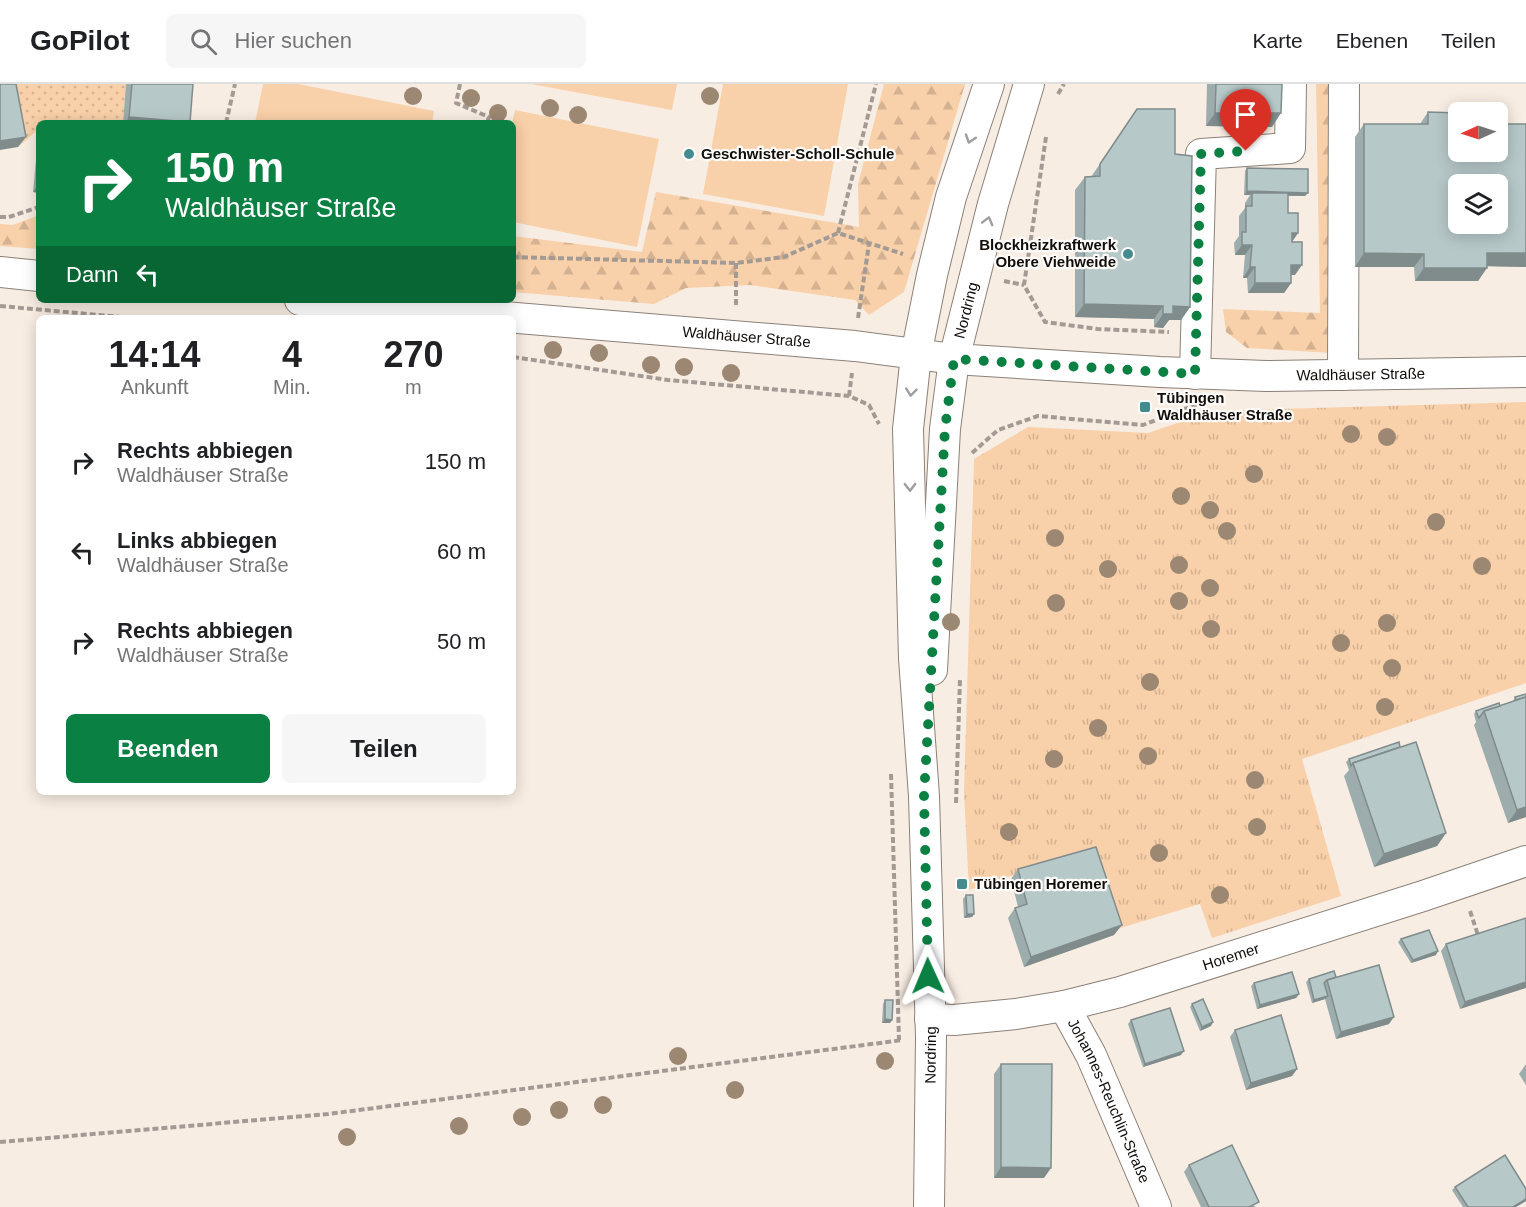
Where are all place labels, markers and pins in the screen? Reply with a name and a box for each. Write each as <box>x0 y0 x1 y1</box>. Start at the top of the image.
pin <box>1220 89 1271 151</box>
place label: Geschwister-Scholl-Schule <box>701 145 894 162</box>
marker: Geschwister-Scholl-Schule <box>682 147 696 161</box>
place label: Blockheizkraftwerk Obere Viehweide <box>979 236 1117 270</box>
marker: Blockheizkraftwerk Obere Viehweide <box>1121 247 1135 261</box>
place label: Tübingen Waldhäuser Straße <box>1157 389 1292 423</box>
marker: Tübingen Waldhäuser Straße <box>1138 400 1152 414</box>
place label: Tübingen Horemer <box>974 875 1108 892</box>
marker: Tübingen Horemer <box>955 877 969 891</box>

